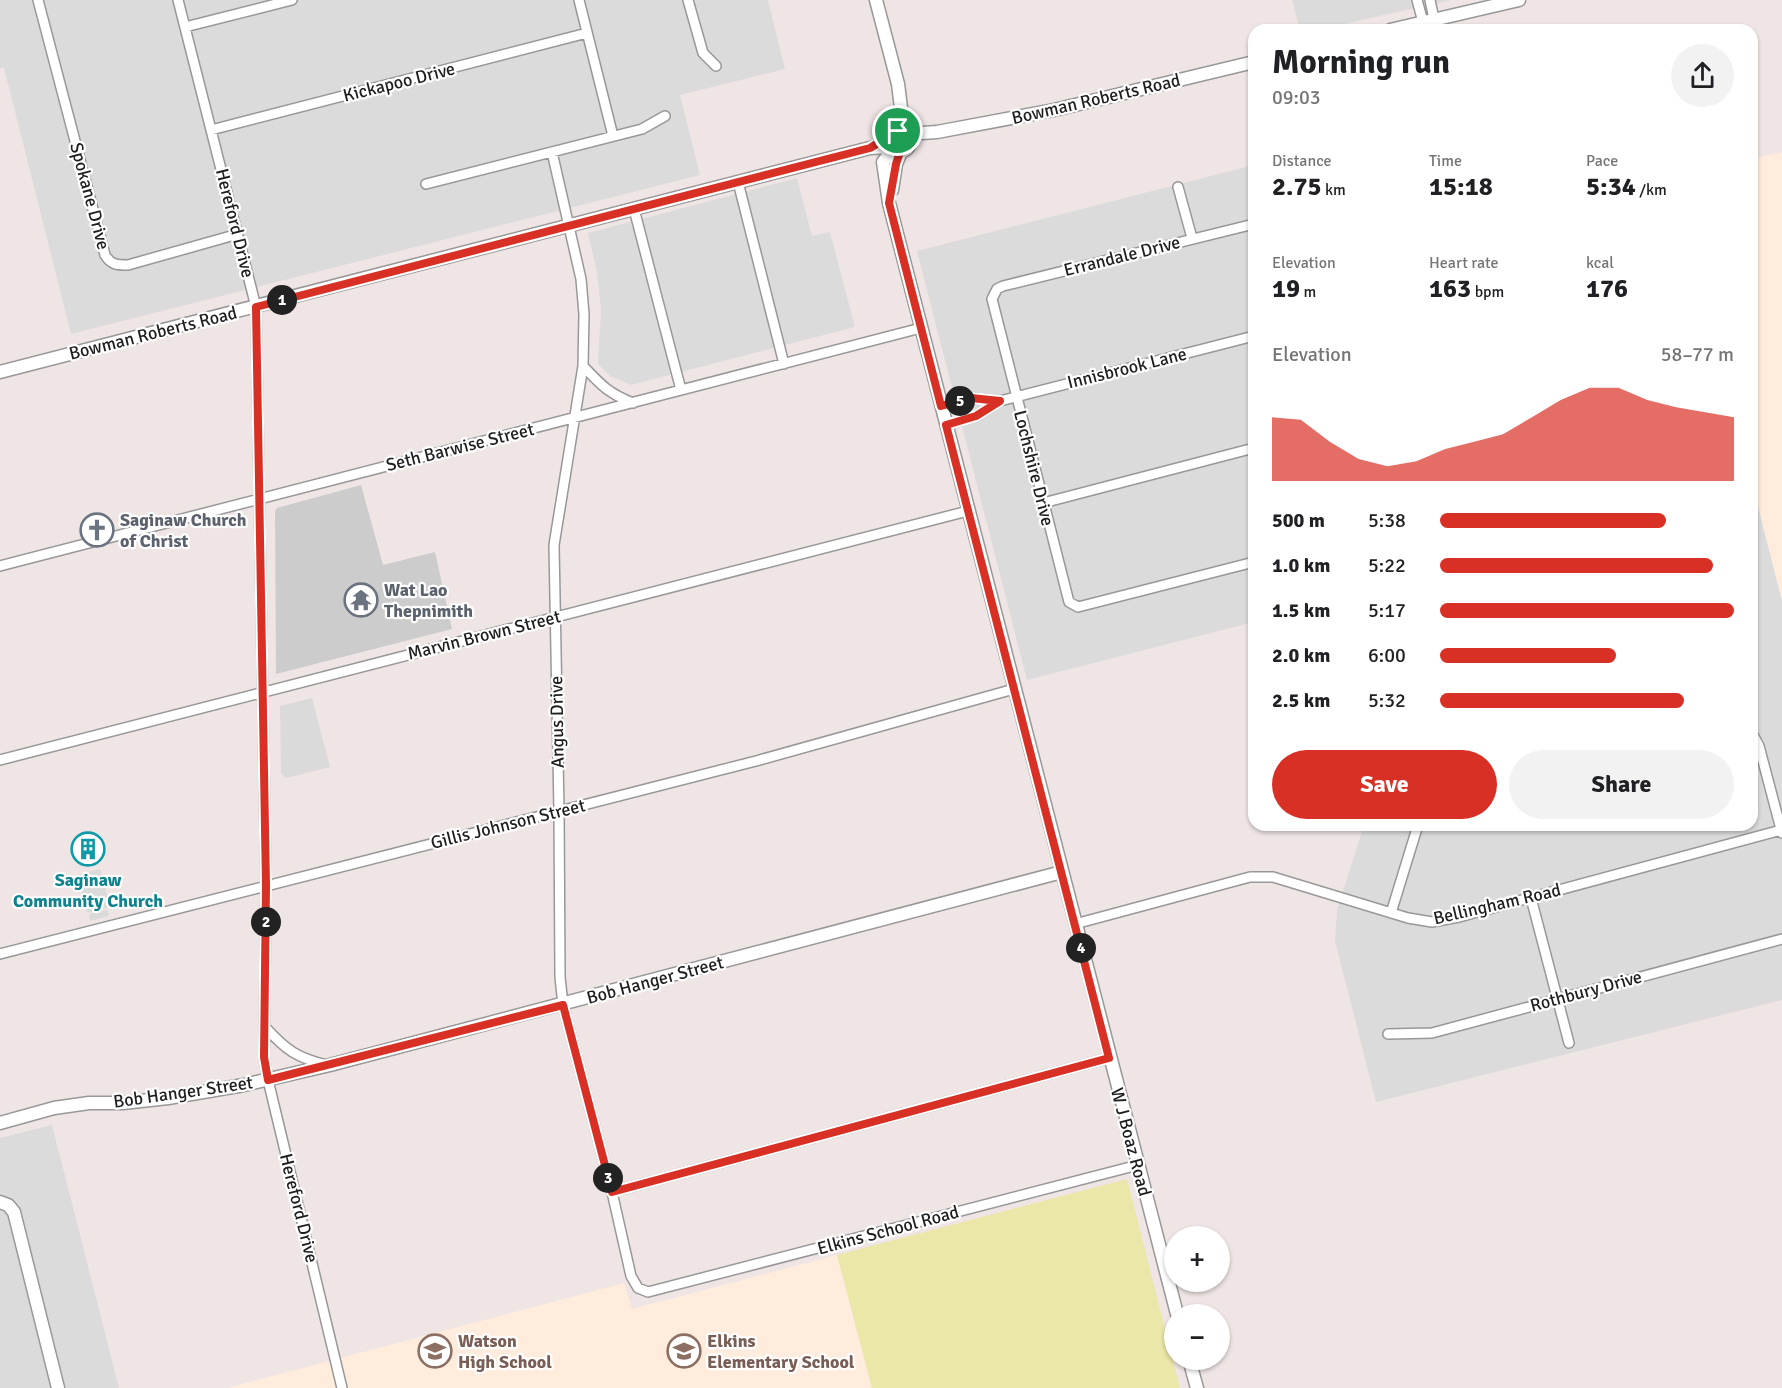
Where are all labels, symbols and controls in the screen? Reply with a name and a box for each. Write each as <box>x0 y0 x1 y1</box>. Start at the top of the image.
text: Morning run <box>1272 42 1450 83</box>
button: share <box>1671 44 1734 107</box>
street label: Kickapoo Drive <box>341 57 457 107</box>
street label: Bowman Roberts Road <box>1010 69 1182 129</box>
text: 09:03 <box>1272 85 1321 110</box>
pin <box>872 105 923 156</box>
icon: arrive <box>881 114 914 147</box>
street label: Spokane Drive <box>65 140 115 252</box>
text: Distance <box>1272 151 1332 171</box>
text: Time <box>1429 151 1462 171</box>
text: Pace <box>1586 151 1618 171</box>
street label: Hereford Drive <box>211 166 259 280</box>
text: 2.75 <box>1272 171 1322 203</box>
text: 15:18 <box>1429 171 1493 203</box>
text: 5:34 <box>1586 171 1636 203</box>
text: km <box>1322 180 1346 200</box>
text: /km <box>1636 180 1667 200</box>
street label: Errandale Drive <box>1061 231 1183 281</box>
text: Elevation <box>1272 253 1336 273</box>
text: Heart rate <box>1429 253 1498 273</box>
text: kcal <box>1586 253 1614 273</box>
text: 19 <box>1272 273 1300 305</box>
text: 163 <box>1429 273 1471 305</box>
text: 176 <box>1586 273 1628 305</box>
text: m <box>1300 282 1316 302</box>
text: bpm <box>1471 282 1504 302</box>
pin: 1 <box>267 285 297 315</box>
text: 1 <box>278 290 286 310</box>
street label: Bowman Roberts Road <box>67 301 239 365</box>
text: Elevation <box>1272 342 1352 367</box>
text: 58–77 m <box>1661 342 1734 367</box>
street label: Innisbrook Lane <box>1065 343 1189 393</box>
pin: 5 <box>945 386 975 416</box>
text: 5 <box>956 391 964 411</box>
street label: Lochshire Drive <box>1009 408 1059 528</box>
street label: Seth Barwise Street <box>384 418 536 476</box>
text: 500 m <box>1272 508 1325 533</box>
text: 5:38 <box>1368 508 1406 533</box>
place label: Saginaw Church of Christ <box>120 509 247 552</box>
church icon: Saginaw Church of Christ <box>79 512 115 548</box>
text: 1.0 km <box>1272 553 1330 578</box>
text: 5:22 <box>1368 553 1406 578</box>
place label: Wat Lao Thepnimith <box>384 579 473 622</box>
temple icon: Wat Lao Thepnimith <box>343 582 379 618</box>
text: 1.5 km <box>1272 598 1330 623</box>
text: 5:17 <box>1368 598 1406 623</box>
street label: Marvin Brown Street <box>405 605 563 665</box>
text: 2.0 km <box>1272 643 1330 668</box>
text: 6:00 <box>1368 643 1406 668</box>
street label: Angus Drive <box>545 676 569 768</box>
text: 2.5 km <box>1272 688 1330 713</box>
text: 5:32 <box>1368 688 1406 713</box>
button: Save <box>1272 750 1497 819</box>
button: Share <box>1509 750 1734 819</box>
street label: Gillis Johnson Street <box>428 794 588 854</box>
building icon: Saginaw Community Church <box>70 831 106 867</box>
place label: Saginaw Community Church <box>13 869 163 912</box>
street label: Bellingham Road <box>1431 879 1563 929</box>
pin: 2 <box>251 907 281 937</box>
text: 2 <box>262 912 270 932</box>
pin: 4 <box>1066 933 1096 963</box>
text: 4 <box>1077 938 1085 958</box>
street label: Bob Hanger Street <box>584 951 726 1009</box>
street label: Rothbury Drive <box>1528 966 1644 1016</box>
street label: Bob Hanger Street <box>112 1071 254 1113</box>
street label: W J Boaz Road <box>1106 1085 1156 1199</box>
street label: Hereford Drive <box>275 1151 323 1265</box>
pin: 3 <box>593 1163 623 1193</box>
text: 3 <box>604 1168 612 1188</box>
street label: Elkins School Road <box>815 1201 961 1259</box>
map controls <box>1164 1226 1230 1370</box>
button: + <box>1164 1226 1230 1292</box>
button: − <box>1164 1304 1230 1370</box>
place label: Watson High School <box>458 1330 552 1373</box>
place label: Elkins Elementary School <box>707 1330 855 1373</box>
school or university icon: Watson High School <box>417 1333 453 1369</box>
school or university icon: Elkins Elementary School <box>666 1333 702 1369</box>

